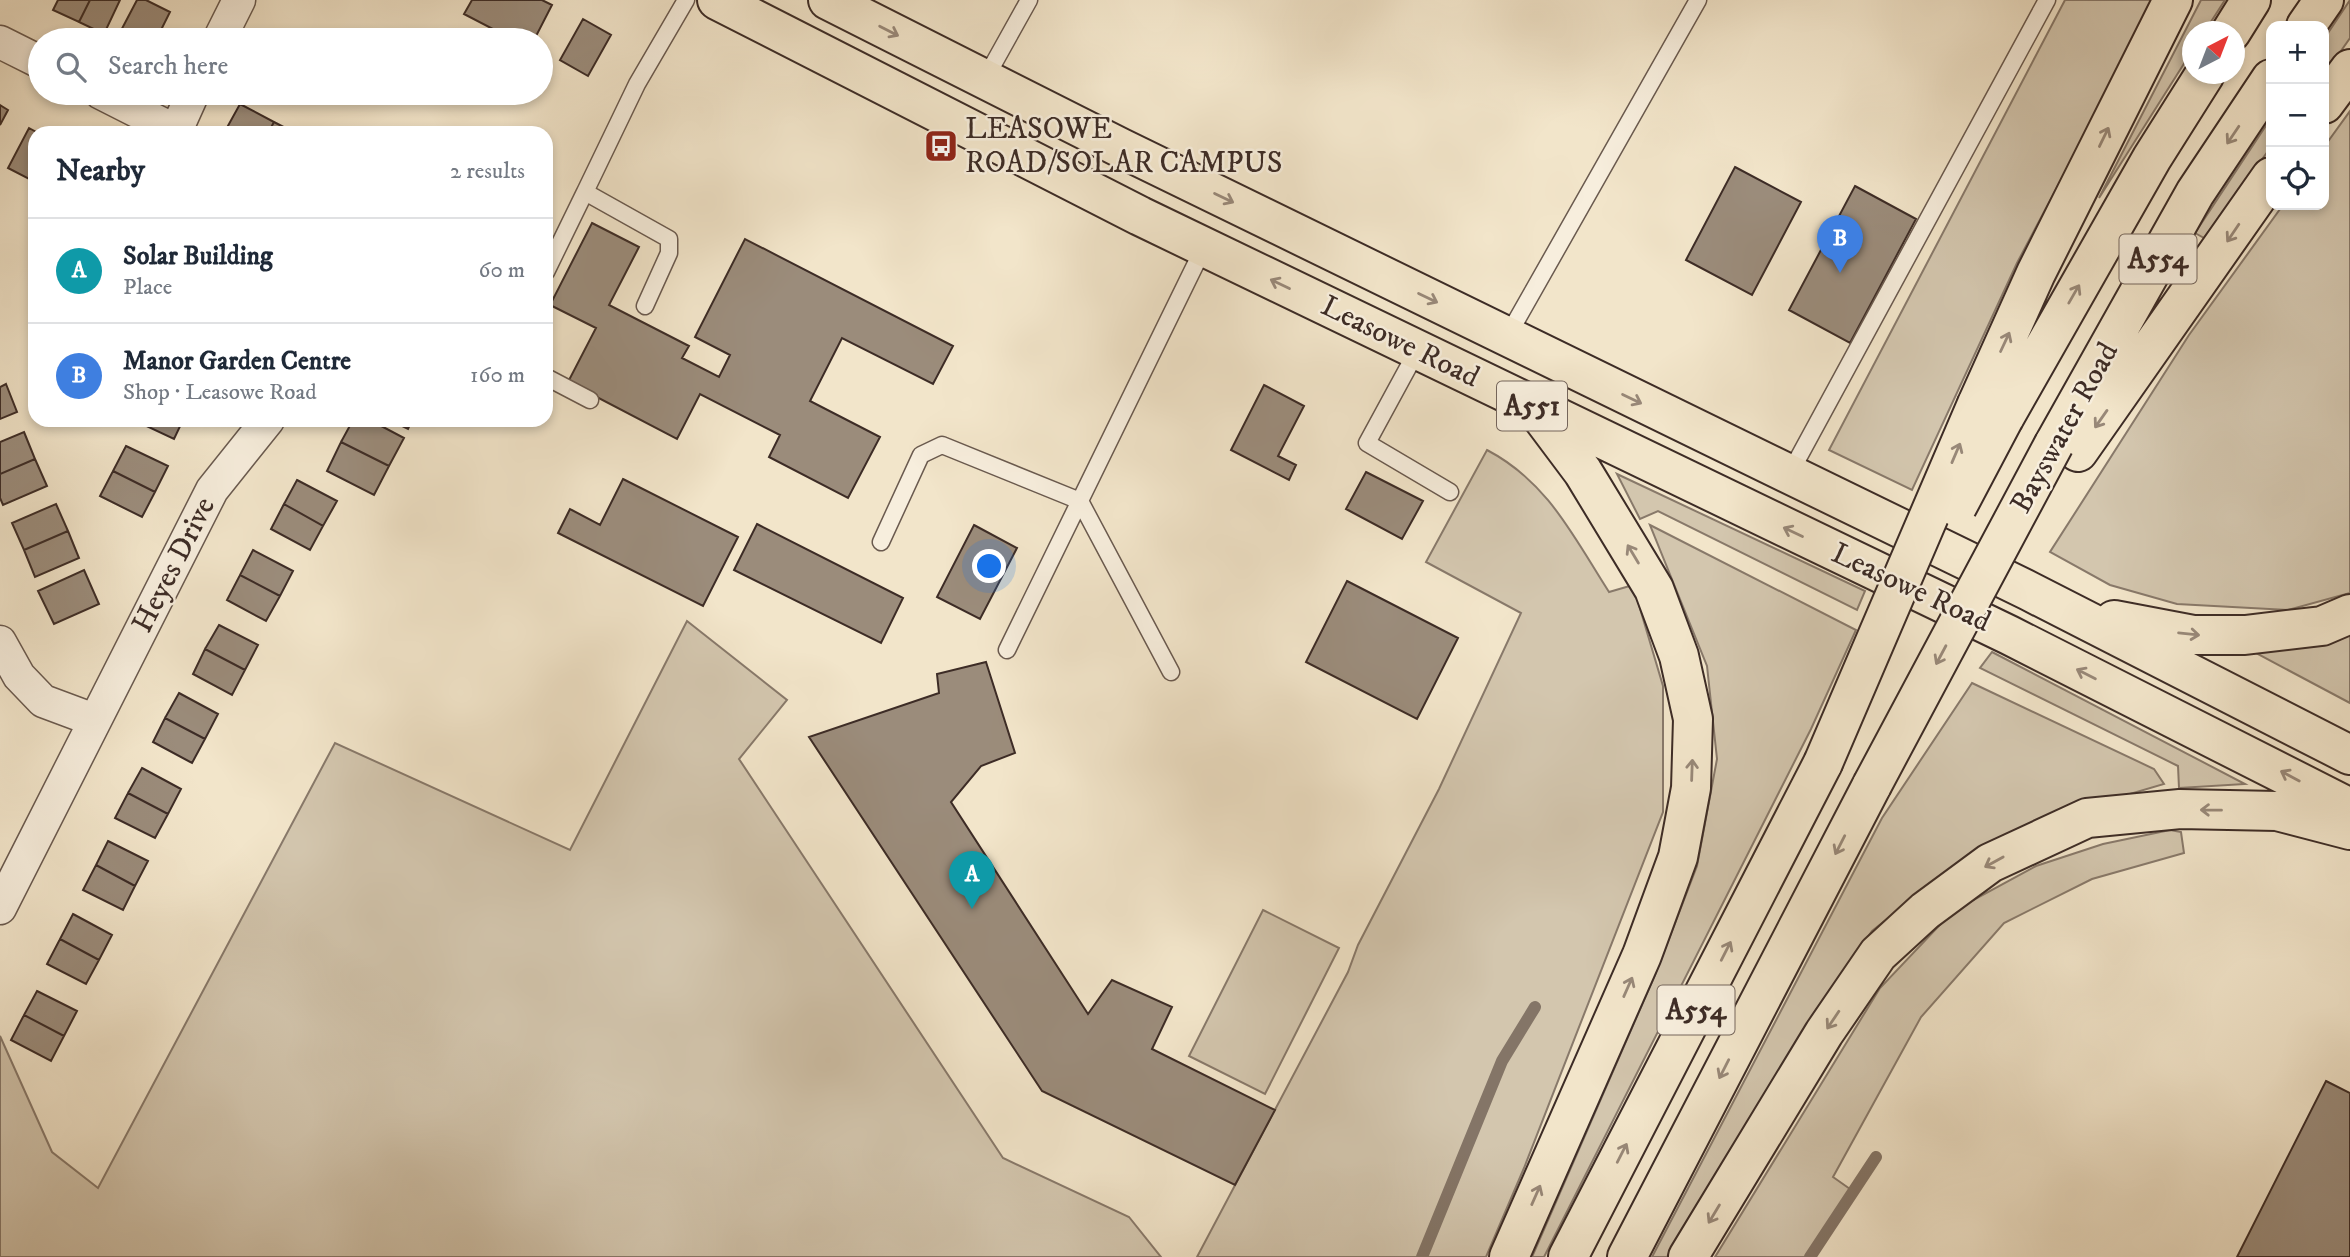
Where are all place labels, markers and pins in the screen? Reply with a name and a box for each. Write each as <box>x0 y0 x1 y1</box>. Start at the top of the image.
place label: LEASOWE ROAD/SOLAR CAMPUS <box>965 111 1282 182</box>
bus stop icon: LEASOWE ROAD/SOLAR CAMPUS <box>922 127 960 165</box>
pin: B <box>1817 215 1863 273</box>
pin: A <box>949 851 995 909</box>

